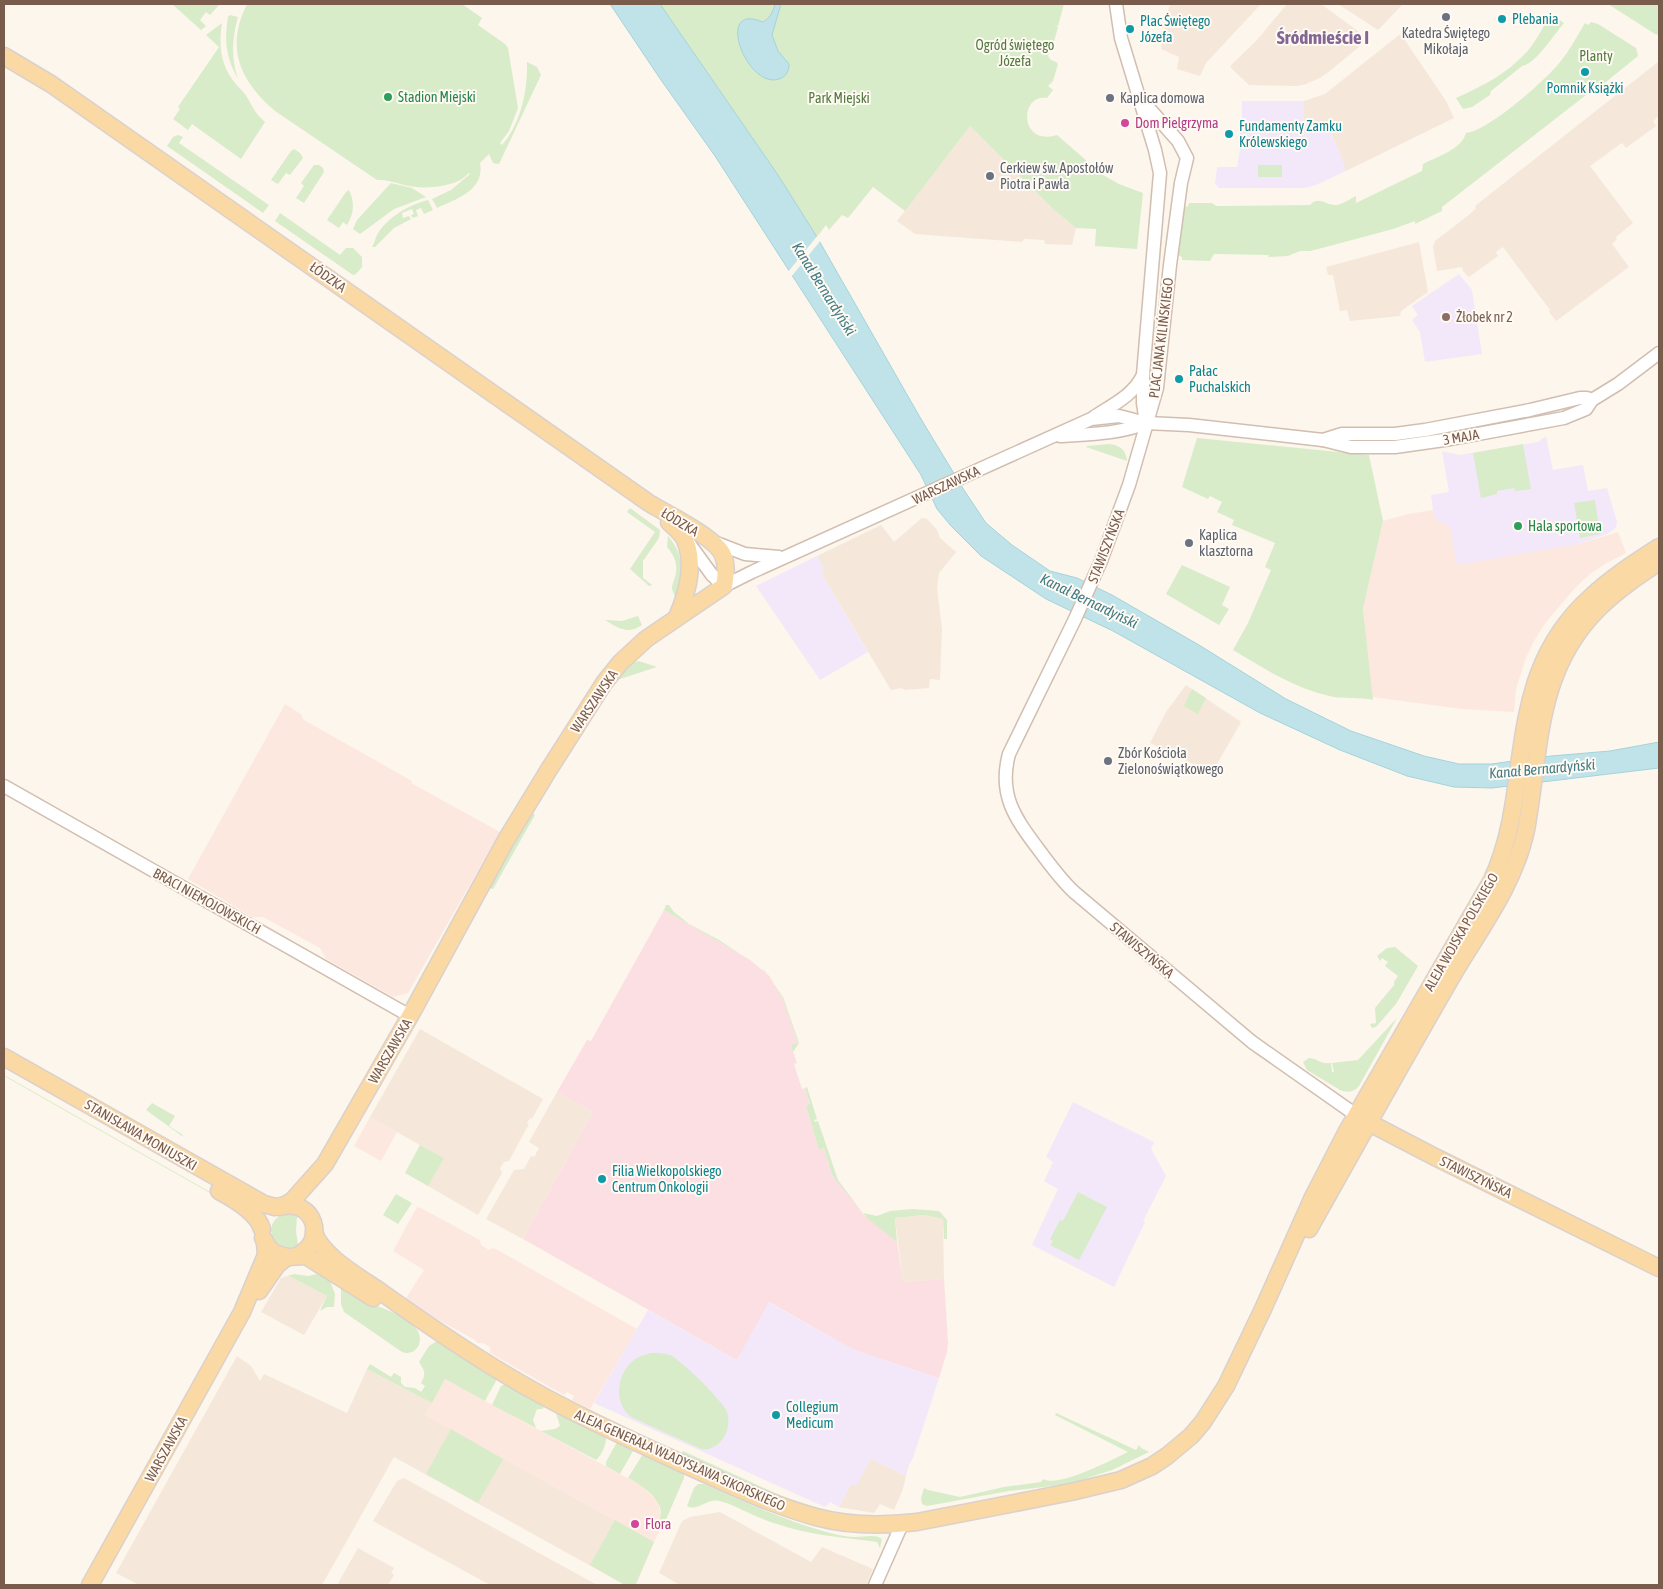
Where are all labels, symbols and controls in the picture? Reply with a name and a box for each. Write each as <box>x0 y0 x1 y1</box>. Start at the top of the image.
marker: Katedra Świętego Mikołaja <box>1440 11 1452 23</box>
place label: Plebania <box>1512 11 1558 27</box>
place label: Plac Świętego Józefa <box>1140 13 1210 45</box>
marker: Plebania <box>1496 13 1508 25</box>
marker: Plac Świętego Józefa <box>1124 23 1136 35</box>
place label: Katedra Świętego Mikołaja <box>1402 25 1490 57</box>
district label: Śródmieście I <box>1277 26 1369 48</box>
park label: Ogród świętego Józefa <box>976 37 1054 69</box>
park label: Planty <box>1579 48 1613 64</box>
marker: Pomnik Książki <box>1579 66 1591 78</box>
place label: Pomnik Książki <box>1547 80 1624 96</box>
place label: Stadion Miejski <box>398 89 476 105</box>
park label: Park Miejski <box>808 90 870 106</box>
place label: Kaplica domowa <box>1120 90 1205 106</box>
marker: Stadion Miejski <box>382 91 394 103</box>
marker: Kaplica domowa <box>1104 92 1116 104</box>
place label: Dom Pielgrzyma <box>1135 115 1219 131</box>
marker: Dom Pielgrzyma <box>1119 117 1131 129</box>
place label: Fundamenty Zamku Królewskiego <box>1239 118 1342 150</box>
marker: Fundamenty Zamku Królewskiego <box>1223 128 1235 140</box>
place label: Cerkiew św. Apostołów Piotra i Pawła <box>1000 160 1114 192</box>
marker: Cerkiew św. Apostołów Piotra i Pawła <box>984 170 996 182</box>
water label: Kanał Bernardyński <box>789 239 860 339</box>
street label: ŁÓDZKA <box>307 259 349 295</box>
street label: PLAC JANA KILIŃSKIEGO <box>1146 277 1176 399</box>
place label: Żłobek nr 2 <box>1456 309 1513 325</box>
marker: Żłobek nr 2 <box>1440 311 1452 323</box>
place label: Pałac Puchalskich <box>1189 363 1251 395</box>
marker: Pałac Puchalskich <box>1173 373 1185 385</box>
street label: 3 MAJA <box>1442 426 1480 448</box>
street label: WARSZAWSKA <box>910 462 982 508</box>
street label: ŁÓDZKA <box>658 505 702 539</box>
street label: STAWISZYŃSKA <box>1085 507 1127 585</box>
place label: Hala sportowa <box>1528 518 1602 534</box>
marker: Hala sportowa <box>1512 520 1524 532</box>
place label: Kaplica klasztorna <box>1199 527 1253 559</box>
marker: Kaplica klasztorna <box>1183 537 1195 549</box>
water label: Kanał Bernardyński <box>1038 570 1141 632</box>
street label: WARSZAWSKA <box>567 666 621 735</box>
place label: Zbór Kościoła Zielonoświątkowego <box>1118 745 1224 777</box>
marker: Zbór Kościoła Zielonoświątkowego <box>1102 755 1114 767</box>
water label: Kanał Bernardyński <box>1488 755 1596 782</box>
street label: BRACI NIEMOJOWSKICH <box>150 865 264 937</box>
street label: ALEJA WOJSKA POLSKIEGO <box>1421 870 1501 994</box>
street label: STAWISZYŃSKA <box>1107 919 1177 981</box>
street label: WARSZAWSKA <box>365 1016 415 1086</box>
street label: STANISŁAWA MONIUSZKI <box>82 1096 200 1174</box>
street label: STAWISZYŃSKA <box>1437 1153 1515 1201</box>
place label: Filia Wielkopolskiego Centrum Onkologii <box>612 1163 722 1195</box>
marker: Filia Wielkopolskiego Centrum Onkologii <box>596 1173 608 1185</box>
place label: Collegium Medicum <box>786 1399 839 1431</box>
street label: ALEJA GENERAŁA WŁADYSŁAWA SIKORSKIEGO <box>572 1406 788 1514</box>
marker: Collegium Medicum <box>770 1409 782 1421</box>
street label: WARSZAWSKA <box>141 1413 191 1484</box>
place label: Flora <box>645 1516 671 1532</box>
marker: Flora <box>629 1518 641 1530</box>

